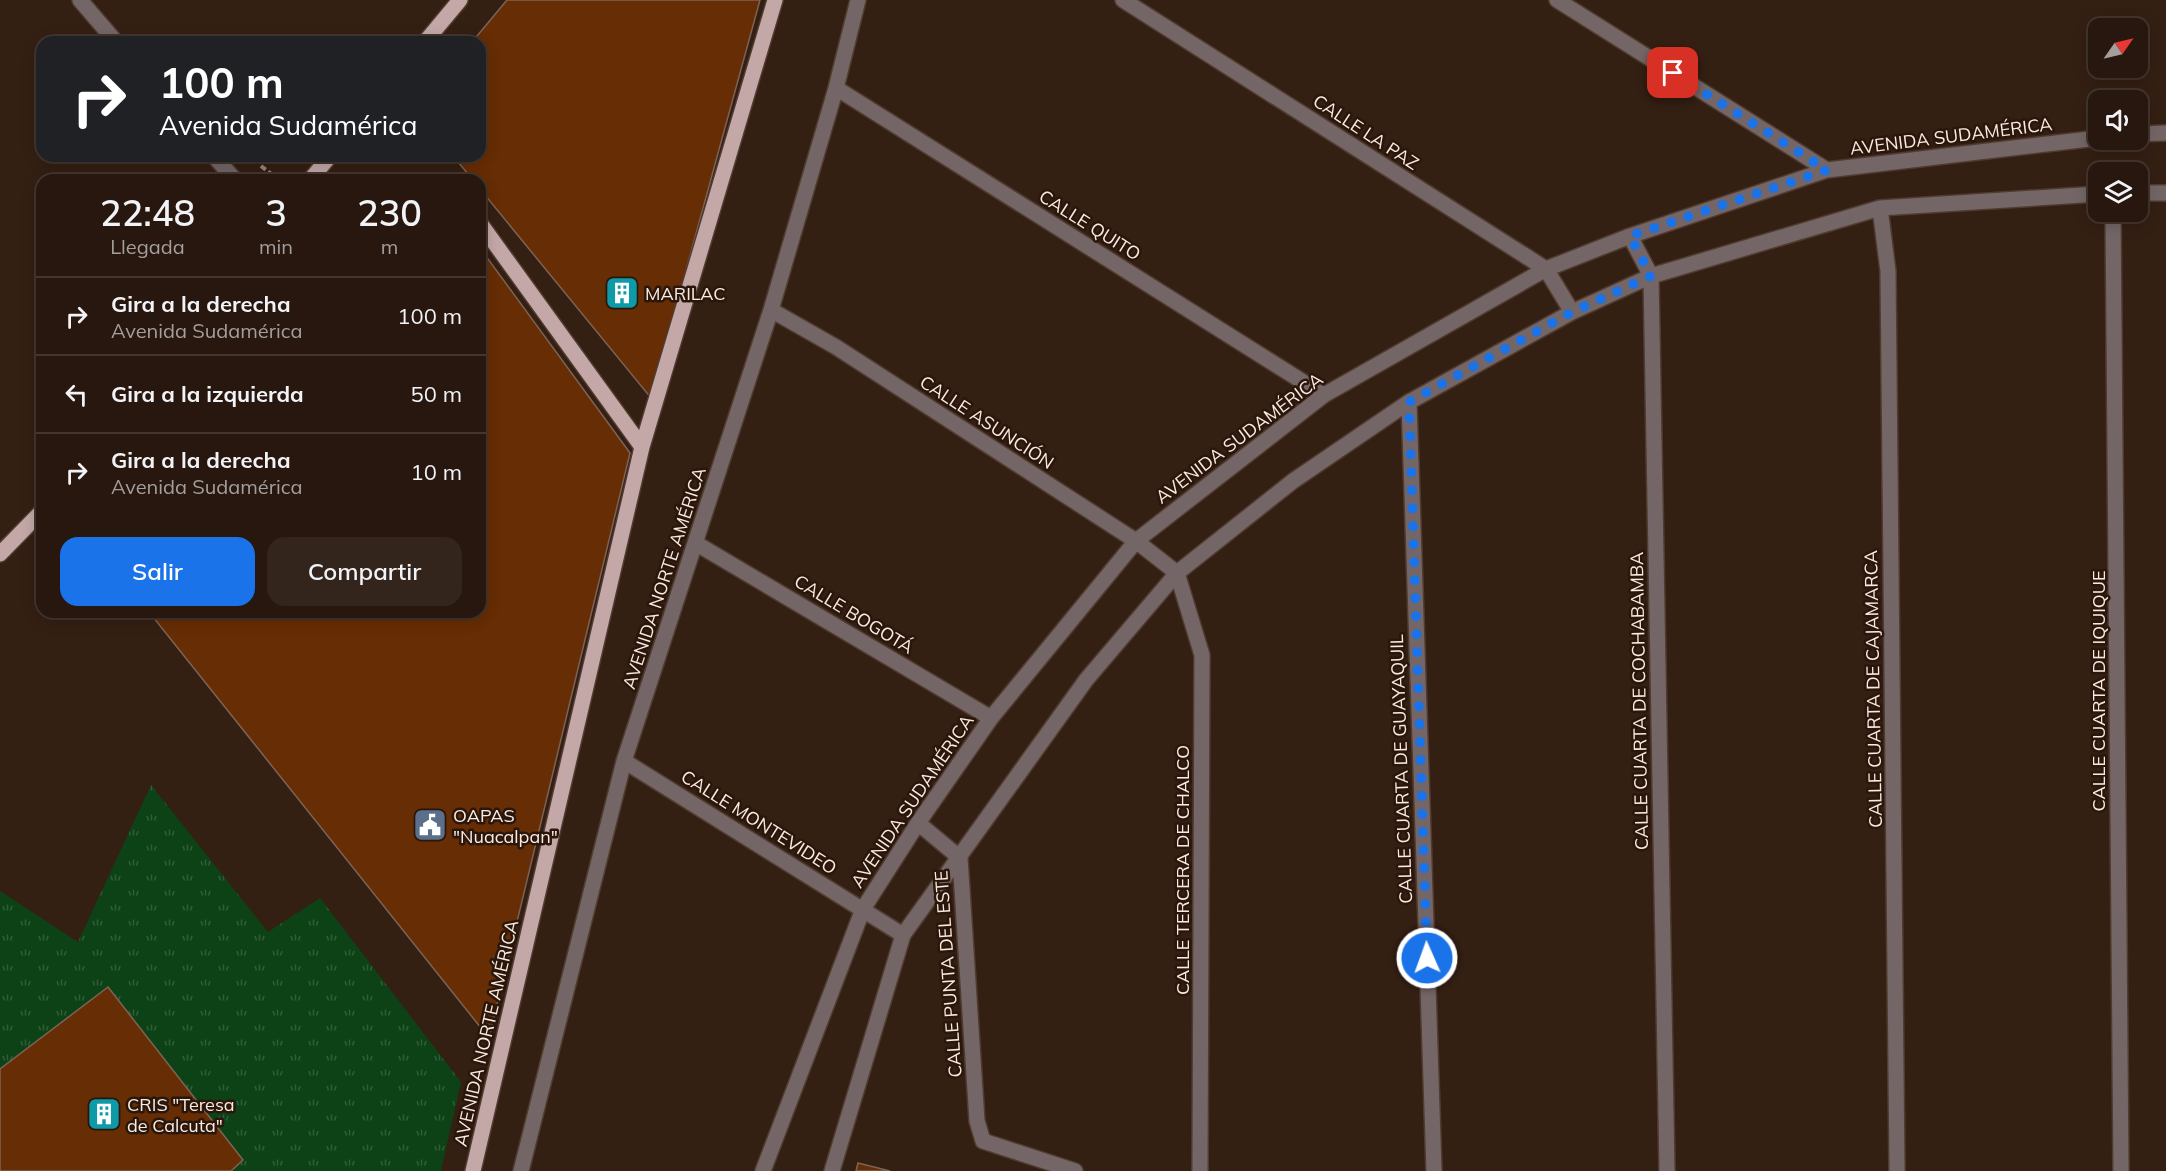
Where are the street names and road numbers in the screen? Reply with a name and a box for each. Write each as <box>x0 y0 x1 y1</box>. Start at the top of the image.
street label: CALLE LA PAZ <box>1309 89 1424 175</box>
street label: AVENIDA SUDAMÉRICA <box>1848 112 2054 160</box>
street label: CALLE QUITO <box>1035 185 1145 265</box>
street label: AVENIDA SUDAMÉRICA <box>1151 367 1327 509</box>
street label: CALLE ASUNCIÓN <box>916 370 1058 474</box>
street label: AVENIDA NORTE AMÉRICA <box>617 464 711 692</box>
street label: CALLE CUARTA DE CAJAMARCA <box>1859 550 1887 828</box>
street label: CALLE CUARTA DE COCHABAMBA <box>1625 552 1653 850</box>
street label: CALLE BOGOTÁ <box>790 569 918 659</box>
street label: CALLE CUARTA DE IQUIQUE <box>2087 571 2110 811</box>
street label: CALLE CUARTA DE GUAYAQUIL <box>1385 634 1417 904</box>
street label: AVENIDA SUDAMÉRICA <box>845 710 979 892</box>
street label: CALLE TERCERA DE CHALCO <box>1171 745 1194 995</box>
street label: CALLE MONTEVIDEO <box>677 765 841 879</box>
street label: CALLE PUNTA DEL ESTE <box>929 870 967 1078</box>
street label: AVENIDA NORTE AMÉRICA <box>449 917 523 1149</box>

